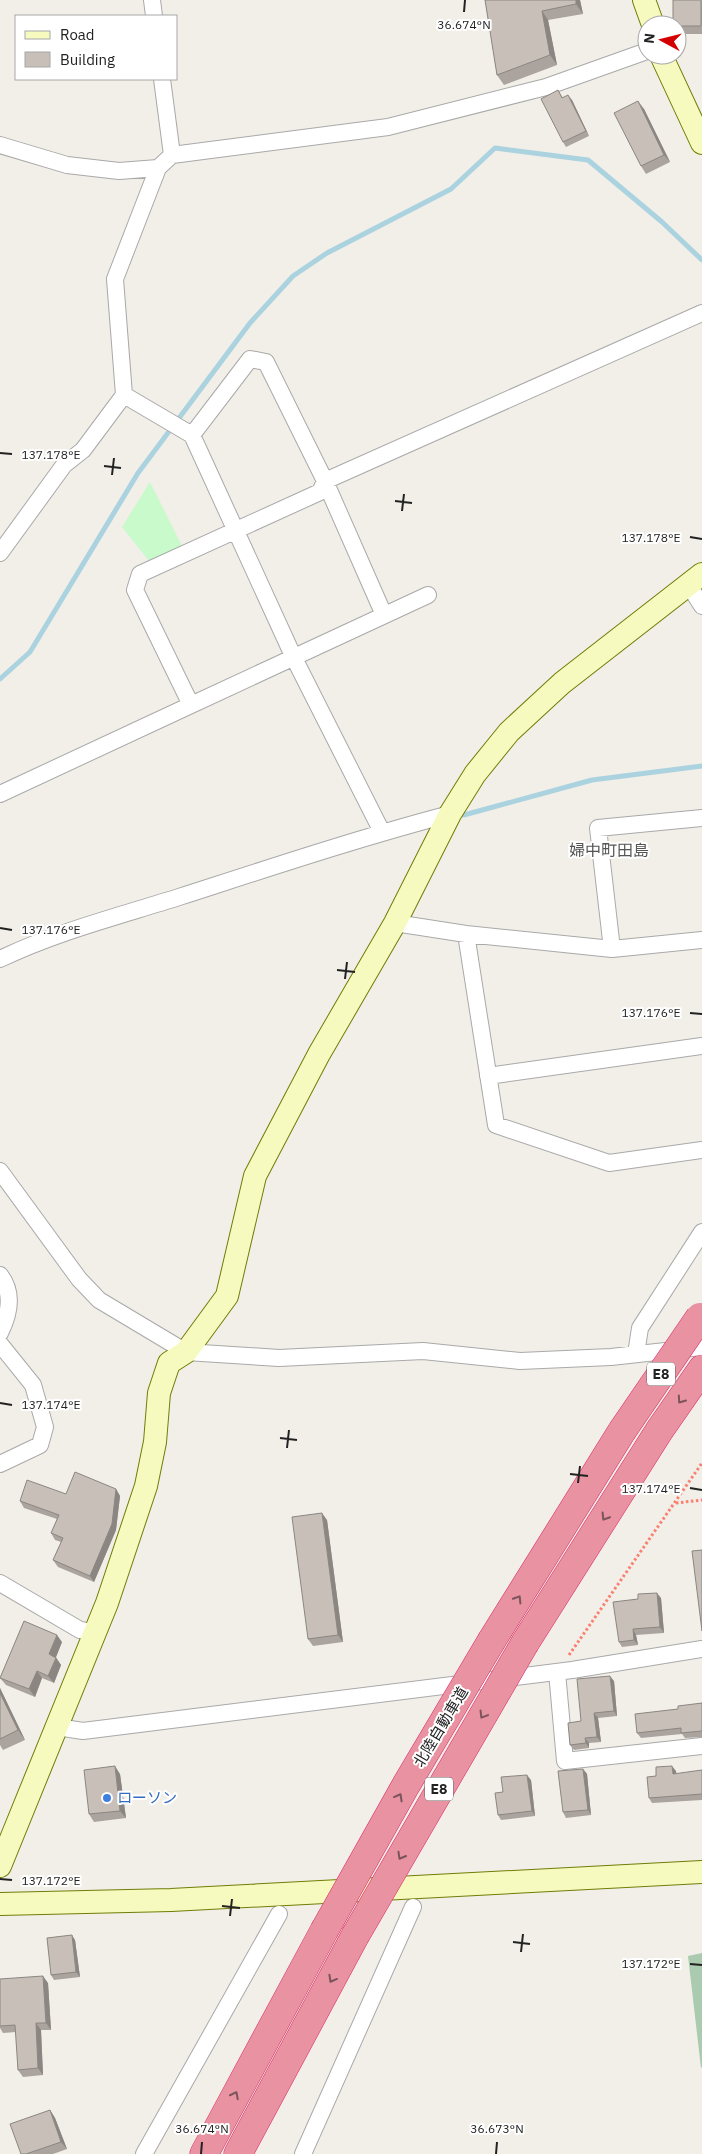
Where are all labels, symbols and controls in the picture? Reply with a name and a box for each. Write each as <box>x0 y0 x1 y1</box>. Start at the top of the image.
legend <box>15 15 178 80</box>
north arrow <box>637 15 687 65</box>
text: 36.674°N <box>437 17 491 32</box>
text: Road <box>60 25 95 44</box>
text: N <box>640 32 659 45</box>
text: Building <box>60 50 115 69</box>
text: 137.178°E <box>21 447 81 462</box>
text: 137.178°E <box>621 530 681 545</box>
district label: 婦中町田島 <box>569 840 649 860</box>
text: 137.176°E <box>21 922 81 937</box>
text: 137.176°E <box>621 1005 681 1020</box>
road number: E8 <box>647 1362 675 1386</box>
one-way arrow <box>678 1394 687 1404</box>
text: 137.174°E <box>21 1397 81 1412</box>
text: 137.174°E <box>621 1481 681 1496</box>
one-way arrow <box>602 1511 612 1520</box>
one-way arrow <box>511 1596 521 1605</box>
street label: 北陸自動車道 <box>409 1683 472 1770</box>
one-way arrow <box>479 1710 489 1719</box>
road number: E8 <box>425 1778 453 1800</box>
place label: ローソン <box>117 1788 177 1807</box>
marker: ローソン <box>101 1792 113 1804</box>
one-way arrow <box>393 1793 403 1802</box>
one-way arrow <box>397 1851 407 1860</box>
text: 137.172°E <box>21 1873 81 1888</box>
text: 137.172°E <box>621 1956 681 1971</box>
one-way arrow <box>328 1974 338 1983</box>
one-way arrow <box>229 2091 239 2100</box>
text: 36.674°N <box>175 2121 229 2136</box>
text: 36.673°N <box>470 2121 524 2136</box>

